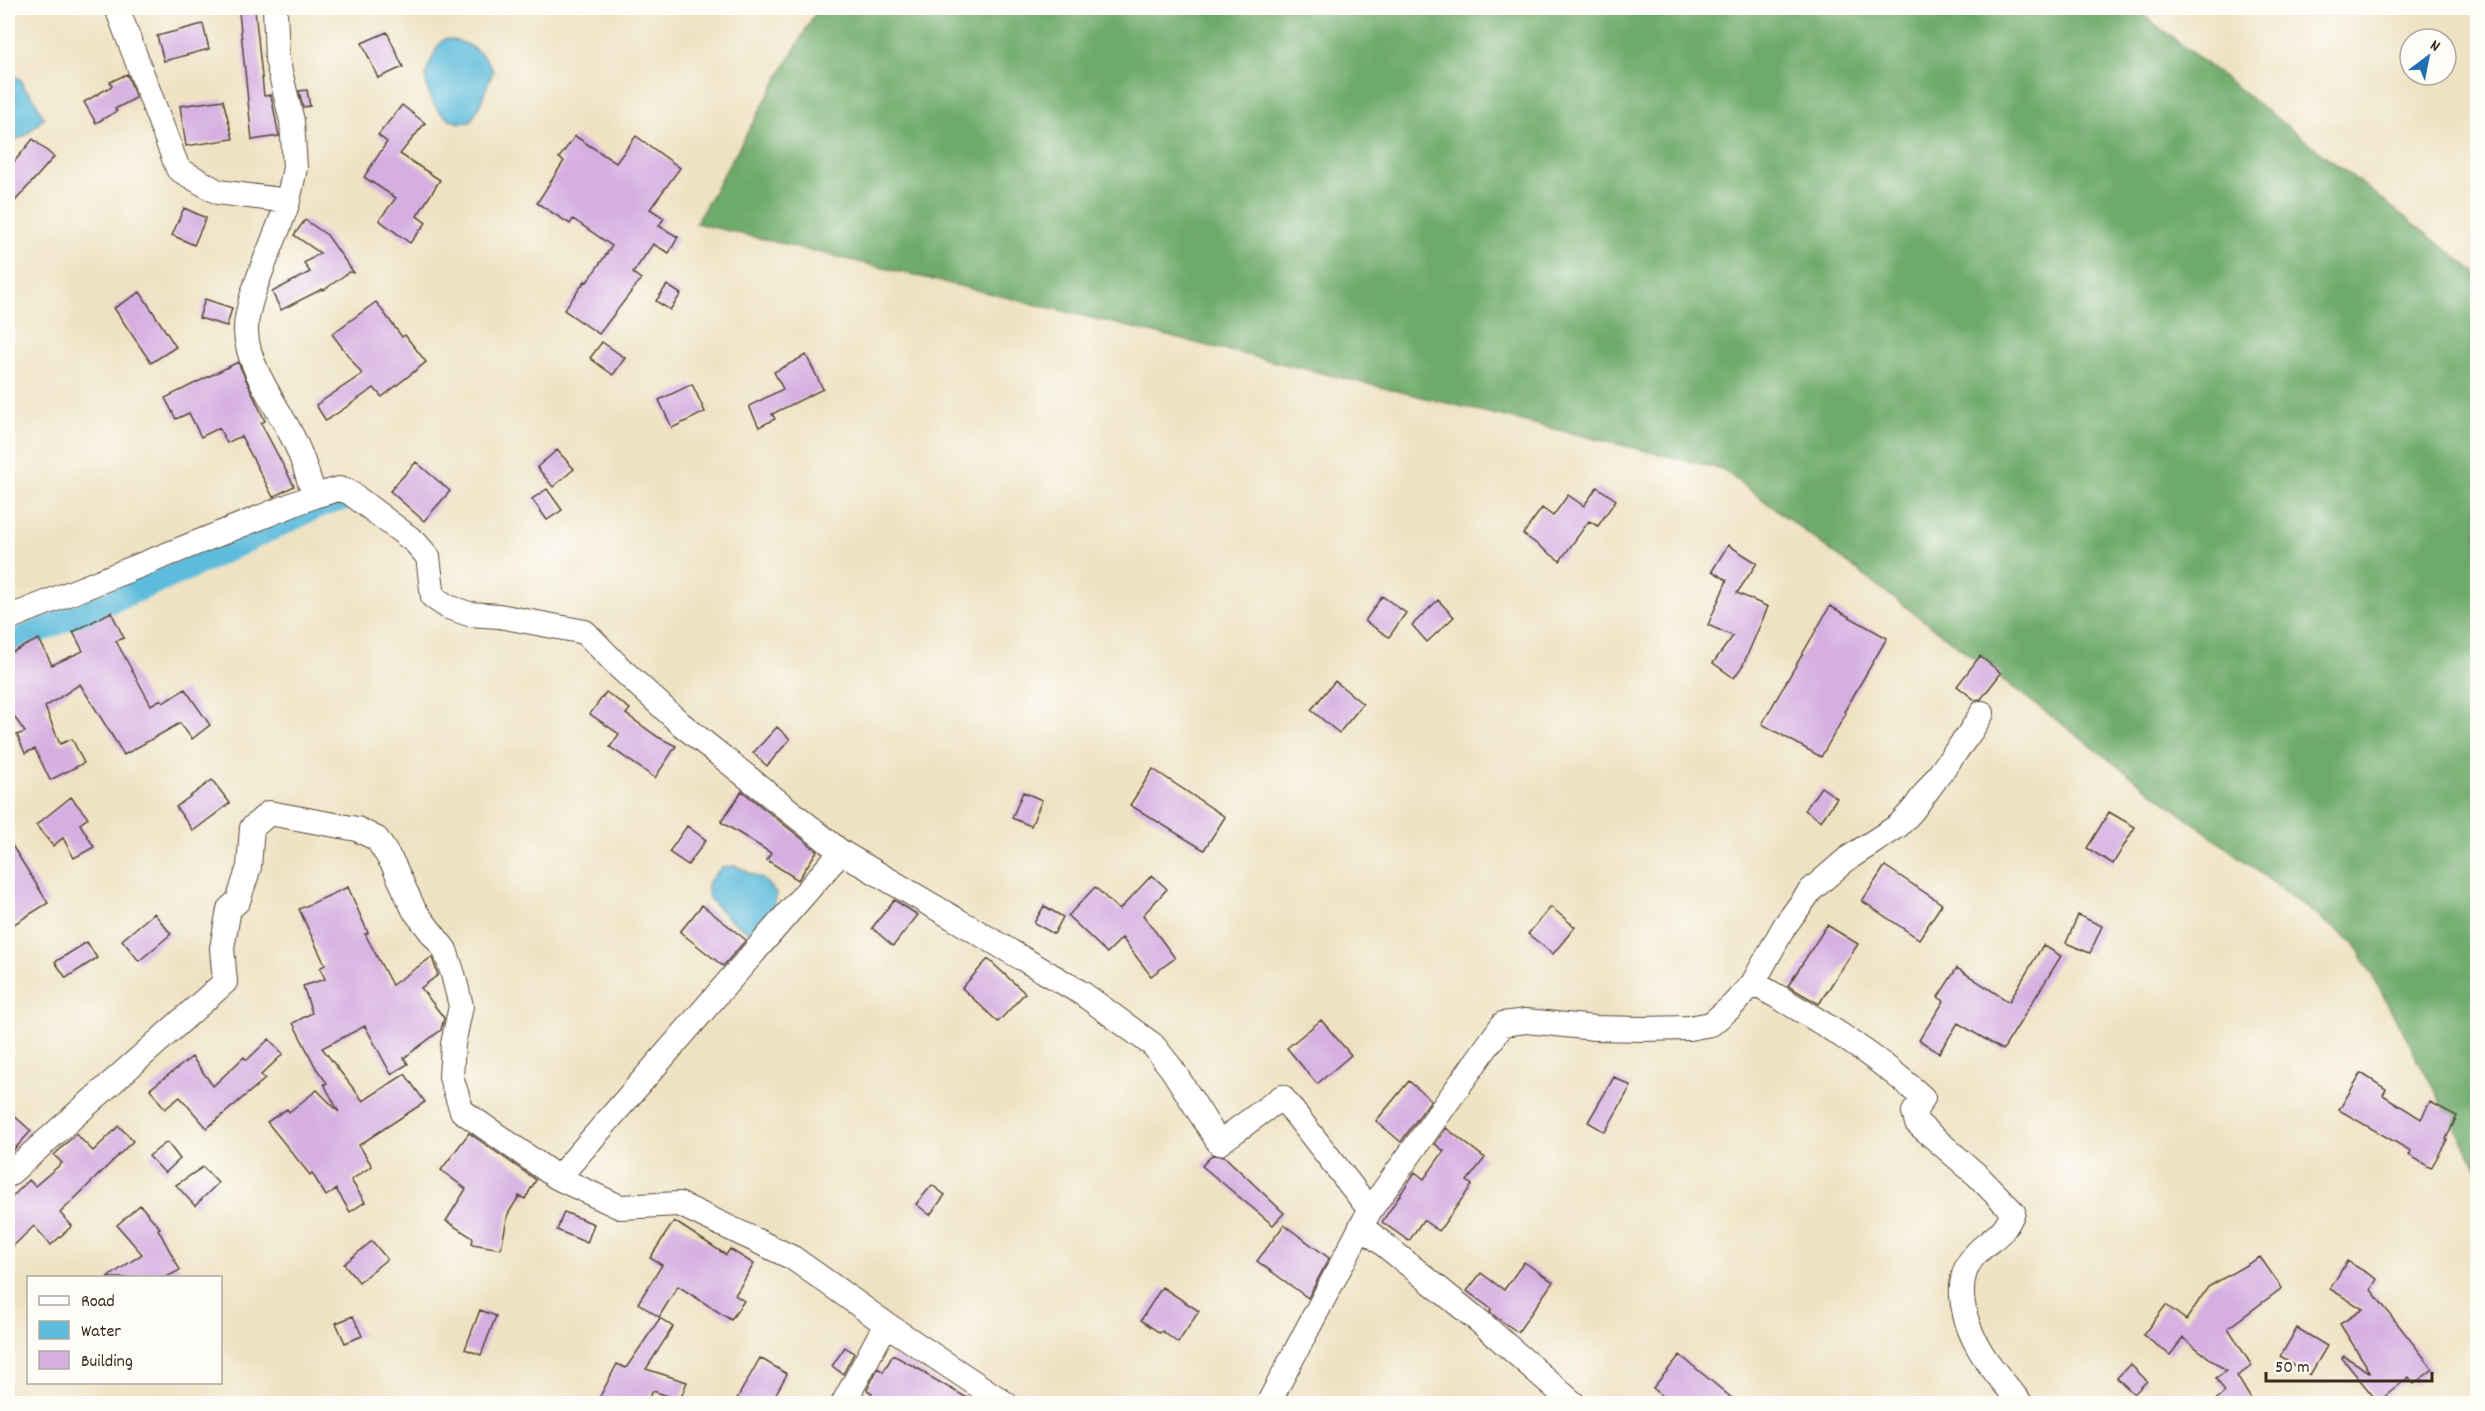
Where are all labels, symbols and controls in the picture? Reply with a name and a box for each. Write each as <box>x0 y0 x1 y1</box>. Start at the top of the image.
north arrow <box>2398 27 2458 87</box>
text: N <box>2425 35 2444 58</box>
legend <box>27 1276 222 1384</box>
text: Road <box>81 1290 115 1315</box>
text: Water <box>81 1320 121 1345</box>
scale bar <box>2266 1345 2432 1383</box>
text: Building <box>81 1350 133 1375</box>
text: 50 m <box>2275 1356 2310 1381</box>

